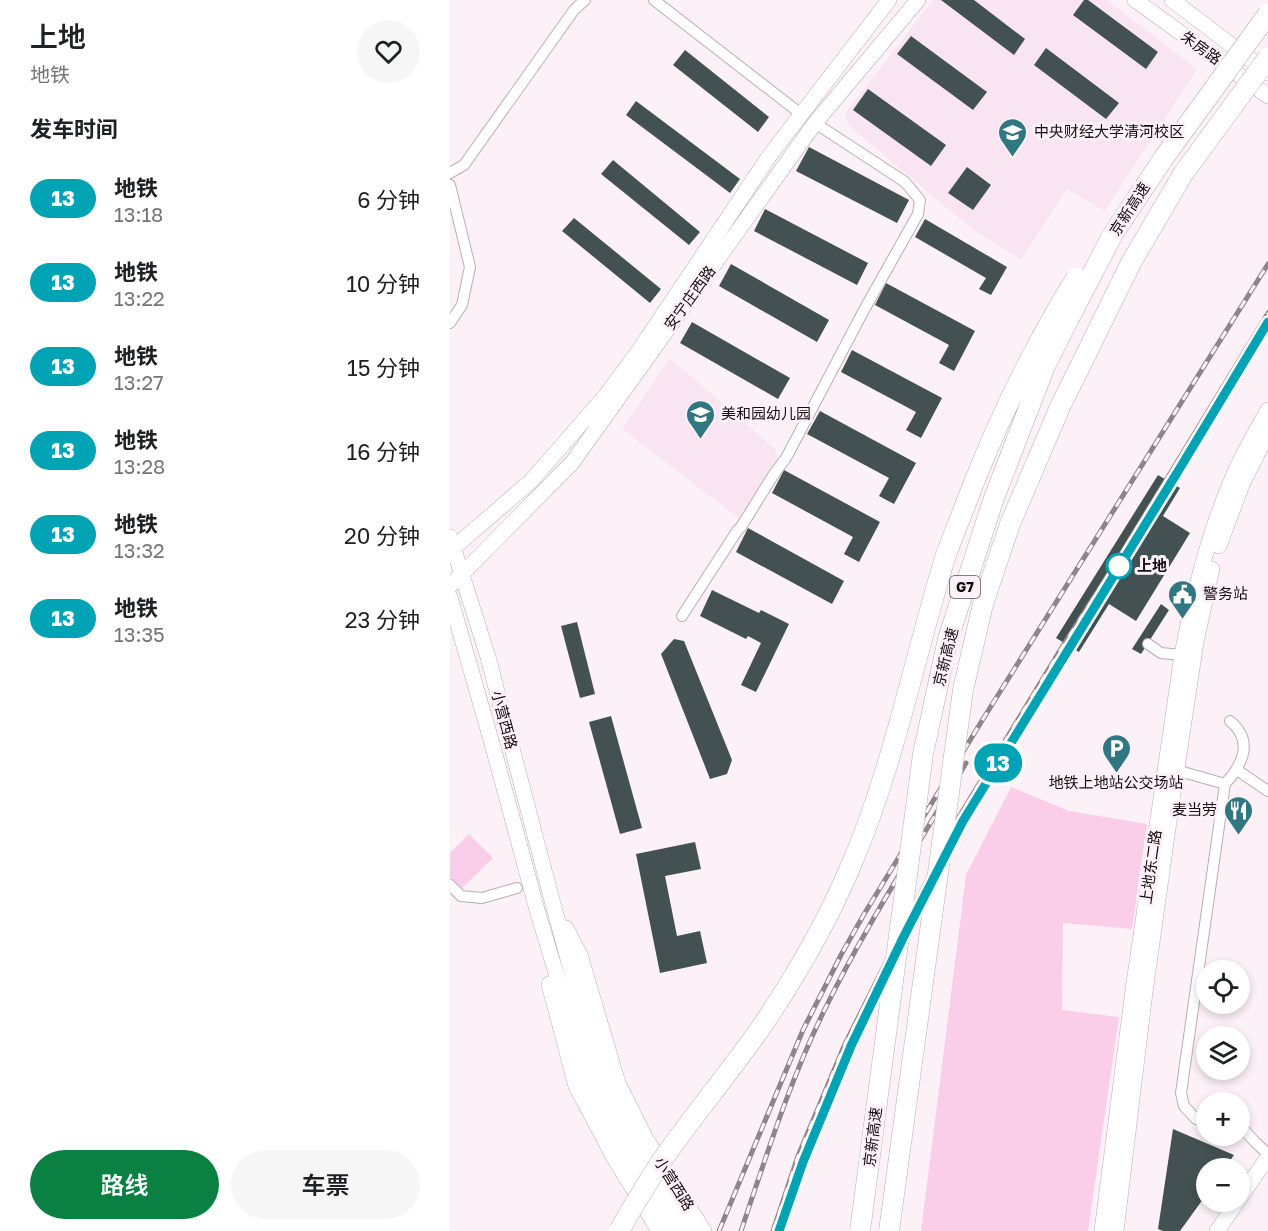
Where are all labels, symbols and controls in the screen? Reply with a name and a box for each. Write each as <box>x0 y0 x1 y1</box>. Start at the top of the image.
text: 上地 <box>30 20 86 53</box>
button: heart <box>357 20 420 83</box>
street label: 朱房路 <box>1178 27 1225 68</box>
text: 地铁 <box>30 62 70 86</box>
text: 发车时间 <box>30 115 118 142</box>
school or university icon: 中央财经大学清河校区 <box>997 116 1029 158</box>
place label: 中央财经大学清河校区 <box>1034 122 1184 140</box>
text: 地铁 <box>114 174 158 201</box>
street label: 京新高速 <box>1105 178 1153 239</box>
text: 13 <box>51 185 75 211</box>
text: 6 分钟 <box>357 186 420 213</box>
text: 13:18 <box>114 202 163 226</box>
text: 地铁 <box>114 258 158 285</box>
street label: 安宁庄西路 <box>660 262 719 333</box>
text: 13 <box>51 269 75 295</box>
text: 10 分钟 <box>346 270 420 297</box>
text: 13:22 <box>114 286 165 310</box>
text: 地铁 <box>114 342 158 369</box>
text: 13 <box>51 353 75 379</box>
text: 15 分钟 <box>347 354 420 381</box>
text: 13:27 <box>114 370 164 394</box>
school or university icon: 美和园幼儿园 <box>684 398 716 440</box>
place label: 美和园幼儿园 <box>721 404 811 422</box>
text: 地铁 <box>114 426 158 453</box>
text: 13 <box>51 437 75 463</box>
text: 16 分钟 <box>347 438 420 465</box>
text: 13:28 <box>114 454 165 478</box>
text: 地铁 <box>114 510 158 537</box>
text: 13 <box>51 521 75 547</box>
text: 20 分钟 <box>344 522 420 549</box>
text: 13:32 <box>114 538 165 562</box>
marker: 上地 <box>1106 553 1132 579</box>
place label: 上地 <box>1137 556 1167 574</box>
road number: G7 <box>950 576 980 598</box>
public building icon: 警务站 <box>1166 578 1198 620</box>
place label: 警务站 <box>1203 584 1248 602</box>
text: 地铁 <box>114 594 158 621</box>
text: 13 <box>51 605 75 631</box>
text: 23 分钟 <box>345 606 420 633</box>
text: 13:35 <box>114 622 165 646</box>
street label: 京新高速 <box>929 625 961 688</box>
street label: 小营西路 <box>489 688 521 751</box>
parking icon: 地铁上地站公交场站 <box>1100 732 1132 774</box>
line badge: 13 <box>971 744 1025 783</box>
text: 13 <box>986 750 1010 776</box>
place label: 地铁上地站公交场站 <box>1048 773 1184 791</box>
restaurant icon: 麦当劳 <box>1222 794 1254 836</box>
place label: 麦当劳 <box>1172 800 1217 818</box>
street label: 上地东二路 <box>1136 828 1164 905</box>
map controls <box>1196 960 1250 1212</box>
button: locate <box>1196 960 1250 1014</box>
button: layers <box>1196 1026 1250 1080</box>
button: + <box>1196 1092 1250 1146</box>
street label: 京新高速 <box>859 1106 885 1168</box>
button: 路线 <box>30 1150 219 1219</box>
button: 车票 <box>231 1150 420 1219</box>
street label: 小营西路 <box>651 1153 698 1214</box>
button: − <box>1196 1158 1250 1212</box>

